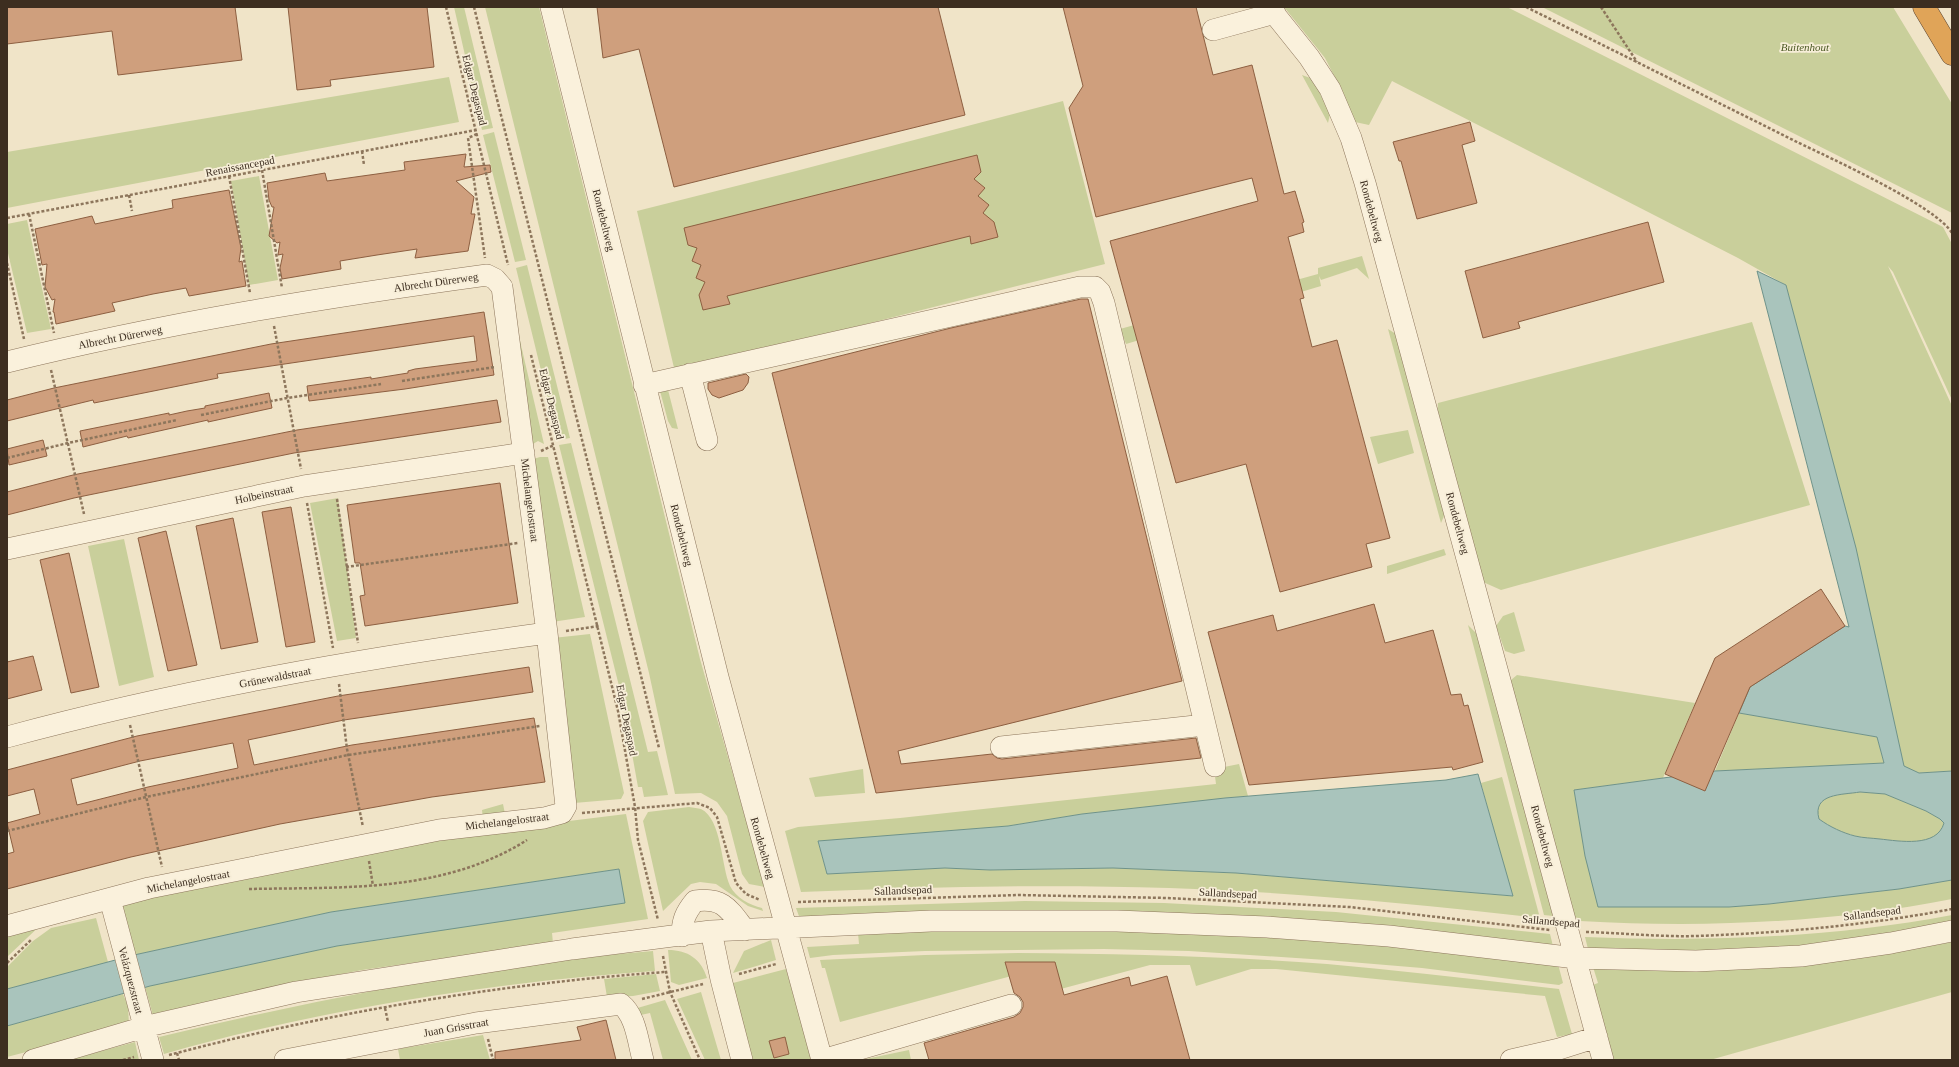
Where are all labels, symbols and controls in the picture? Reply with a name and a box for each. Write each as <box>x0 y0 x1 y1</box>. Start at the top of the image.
park label: Buitenhout <box>1781 41 1830 53</box>
street label: Edgar Degaspad <box>460 53 490 127</box>
street label: Renaissancepad <box>204 153 276 179</box>
street label: Rondebeltweg <box>1358 179 1386 244</box>
street label: Rondebeltweg <box>590 188 618 253</box>
street label: Albrecht Dürerweg <box>393 270 480 294</box>
street label: Albrecht Dürerweg <box>77 323 163 351</box>
street label: Edgar Degaspad <box>537 367 567 441</box>
street label: Michelangelostraat <box>519 457 541 543</box>
street label: Holbeinstraat <box>234 482 294 506</box>
street label: Rondebeltweg <box>1444 491 1472 556</box>
street label: Rondebeltweg <box>668 503 696 568</box>
street label: Grünewaldstraat <box>238 664 312 690</box>
street label: Edgar Degaspad <box>614 683 640 757</box>
street label: Rondebeltweg <box>1529 804 1557 869</box>
street label: Michelangelostraat <box>464 810 550 832</box>
street label: Rondebeltweg <box>748 816 778 881</box>
street label: Michelangelostraat <box>145 867 231 895</box>
street label: Sallandsepad <box>874 883 933 897</box>
street label: Sallandsepad <box>1199 885 1258 901</box>
street label: Sallandsepad <box>1842 903 1902 922</box>
street label: Sallandsepad <box>1522 912 1581 930</box>
street label: Velázquezstraat <box>116 945 146 1015</box>
street label: Juan Grisstraat <box>423 1015 489 1039</box>

